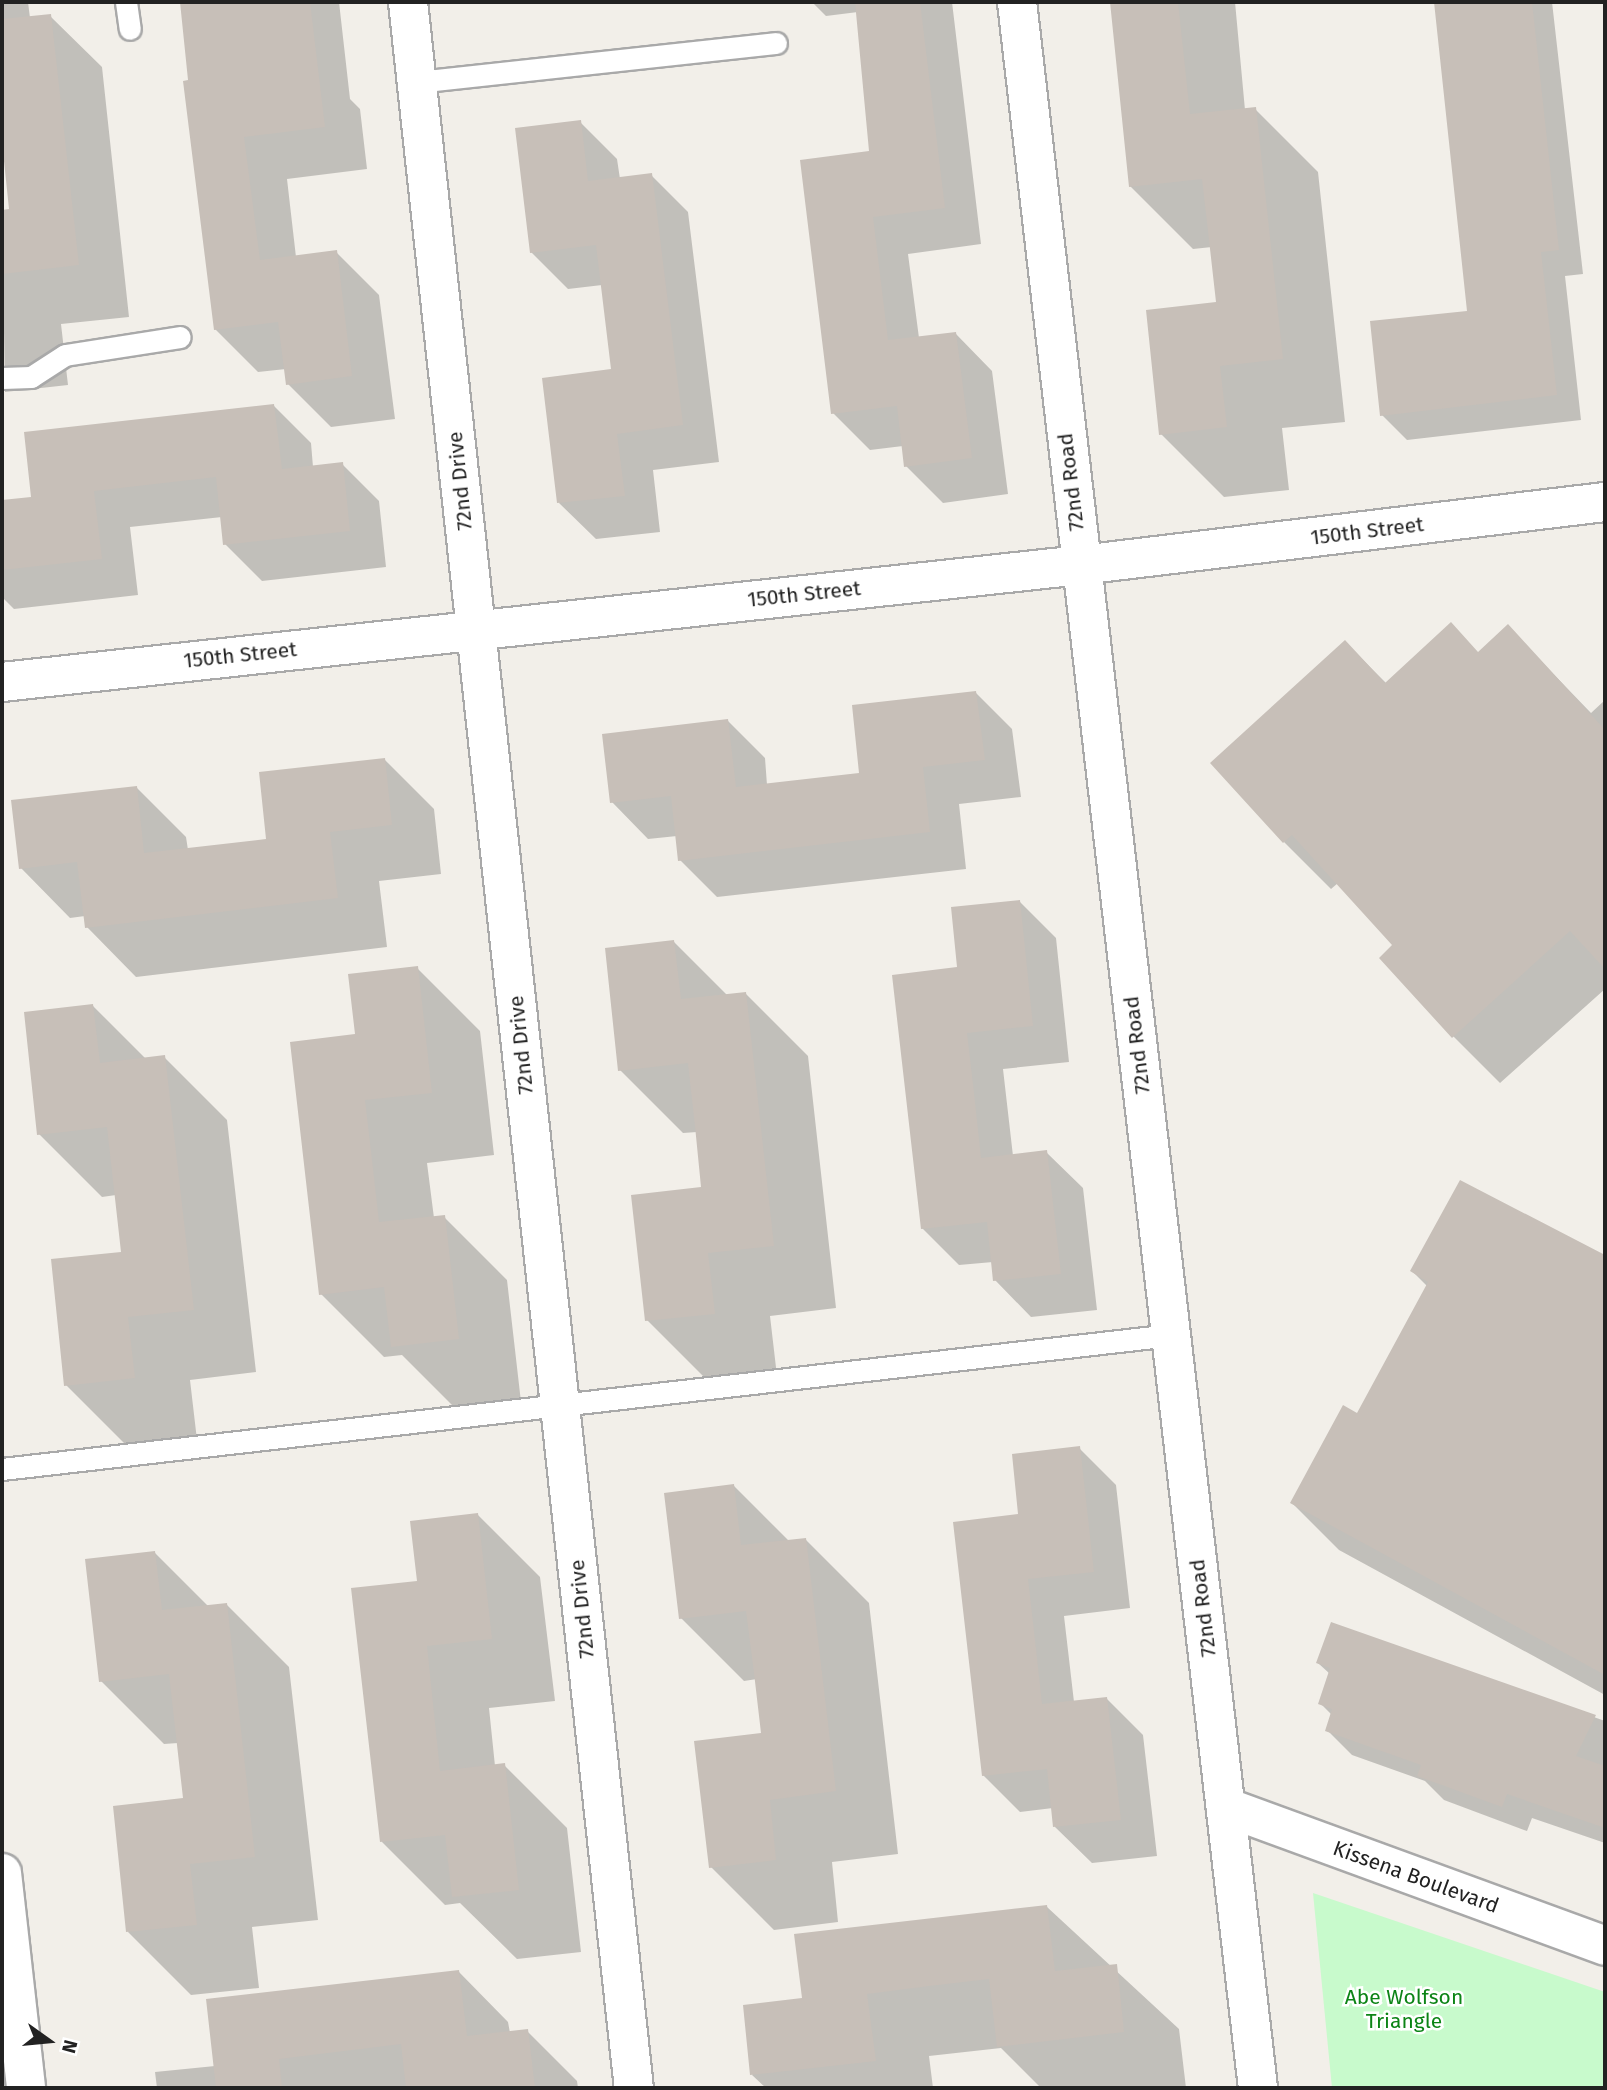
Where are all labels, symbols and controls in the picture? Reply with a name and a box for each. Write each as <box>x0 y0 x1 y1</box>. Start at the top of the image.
street label: 72nd Drive <box>442 430 478 532</box>
street label: 72nd Road <box>1053 432 1089 532</box>
street label: 150th Street <box>1309 512 1425 550</box>
street label: 150th Street <box>746 576 862 612</box>
street label: 150th Street <box>182 637 298 673</box>
street label: 72nd Drive <box>503 994 539 1096</box>
street label: 72nd Road <box>1119 995 1155 1095</box>
street label: 72nd Drive <box>564 1558 600 1660</box>
street label: 72nd Road <box>1185 1558 1221 1658</box>
street label: Kissena Boulevard <box>1330 1835 1502 1919</box>
park label: Abe Wolfson Triangle <box>1345 1984 1463 2034</box>
north arrow <box>14 2006 84 2076</box>
text: N <box>57 2037 83 2056</box>

